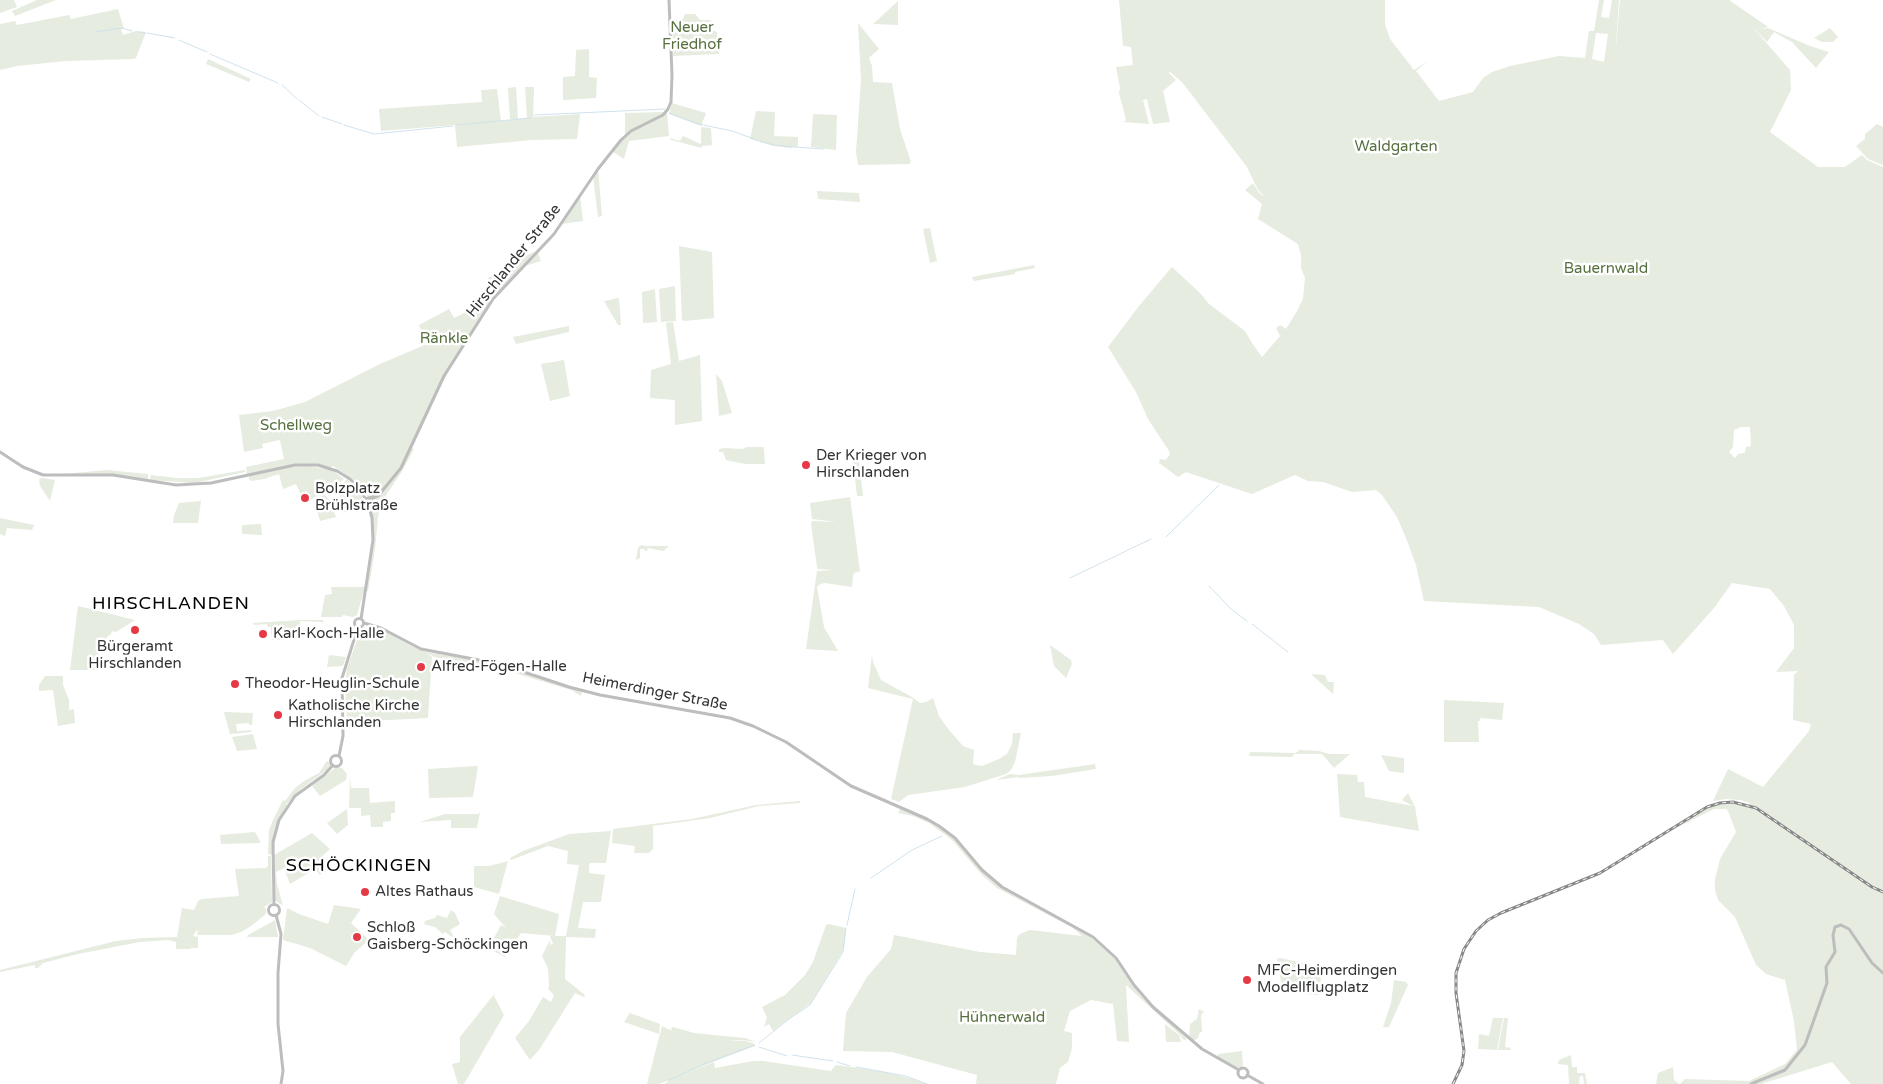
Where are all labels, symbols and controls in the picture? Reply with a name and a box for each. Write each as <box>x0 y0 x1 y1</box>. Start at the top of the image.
park label: Neuer Friedhof <box>662 19 722 54</box>
park label: Waldgarten <box>1354 138 1438 156</box>
street label: Hirschlander Straße <box>463 201 565 321</box>
park label: Bauernwald <box>1564 260 1648 278</box>
park label: Ränkle <box>420 330 468 348</box>
park label: Schellweg <box>260 417 332 435</box>
place label: Der Krieger von Hirschlanden <box>816 447 927 482</box>
marker: Der Krieger von Hirschlanden <box>800 459 812 471</box>
place label: Bolzplatz Brühlstraße <box>315 480 398 515</box>
marker: Bolzplatz Brühlstraße <box>299 492 311 504</box>
district label: HIRSCHLANDEN <box>90 593 252 615</box>
marker: Bürgeramt Hirschlanden <box>129 624 141 636</box>
place label: Karl-Koch-Halle <box>273 625 384 643</box>
marker: Karl-Koch-Halle <box>257 628 269 640</box>
place label: Bürgeramt Hirschlanden <box>88 638 182 673</box>
place label: Alfred-Fögen-Halle <box>431 658 567 676</box>
marker: Alfred-Fögen-Halle <box>415 661 427 673</box>
street label: Heimerdinger Straße <box>581 669 729 715</box>
place label: Theodor-Heuglin-Schule <box>245 675 420 693</box>
marker: Theodor-Heuglin-Schule <box>229 678 241 690</box>
place label: Katholische Kirche Hirschlanden <box>288 697 419 732</box>
marker: Katholische Kirche Hirschlanden <box>272 709 284 721</box>
district label: SCHÖCKINGEN <box>284 855 434 877</box>
place label: Altes Rathaus <box>375 883 474 901</box>
marker: Altes Rathaus <box>359 886 371 898</box>
place label: Schloß Gaisberg-Schöckingen <box>367 919 528 954</box>
marker: Schloß Gaisberg-Schöckingen <box>351 931 363 943</box>
place label: MFC-Heimerdingen Modellflugplatz <box>1257 962 1397 997</box>
marker: MFC-Heimerdingen Modellflugplatz <box>1241 974 1253 986</box>
park label: Hühnerwald <box>959 1009 1045 1027</box>

